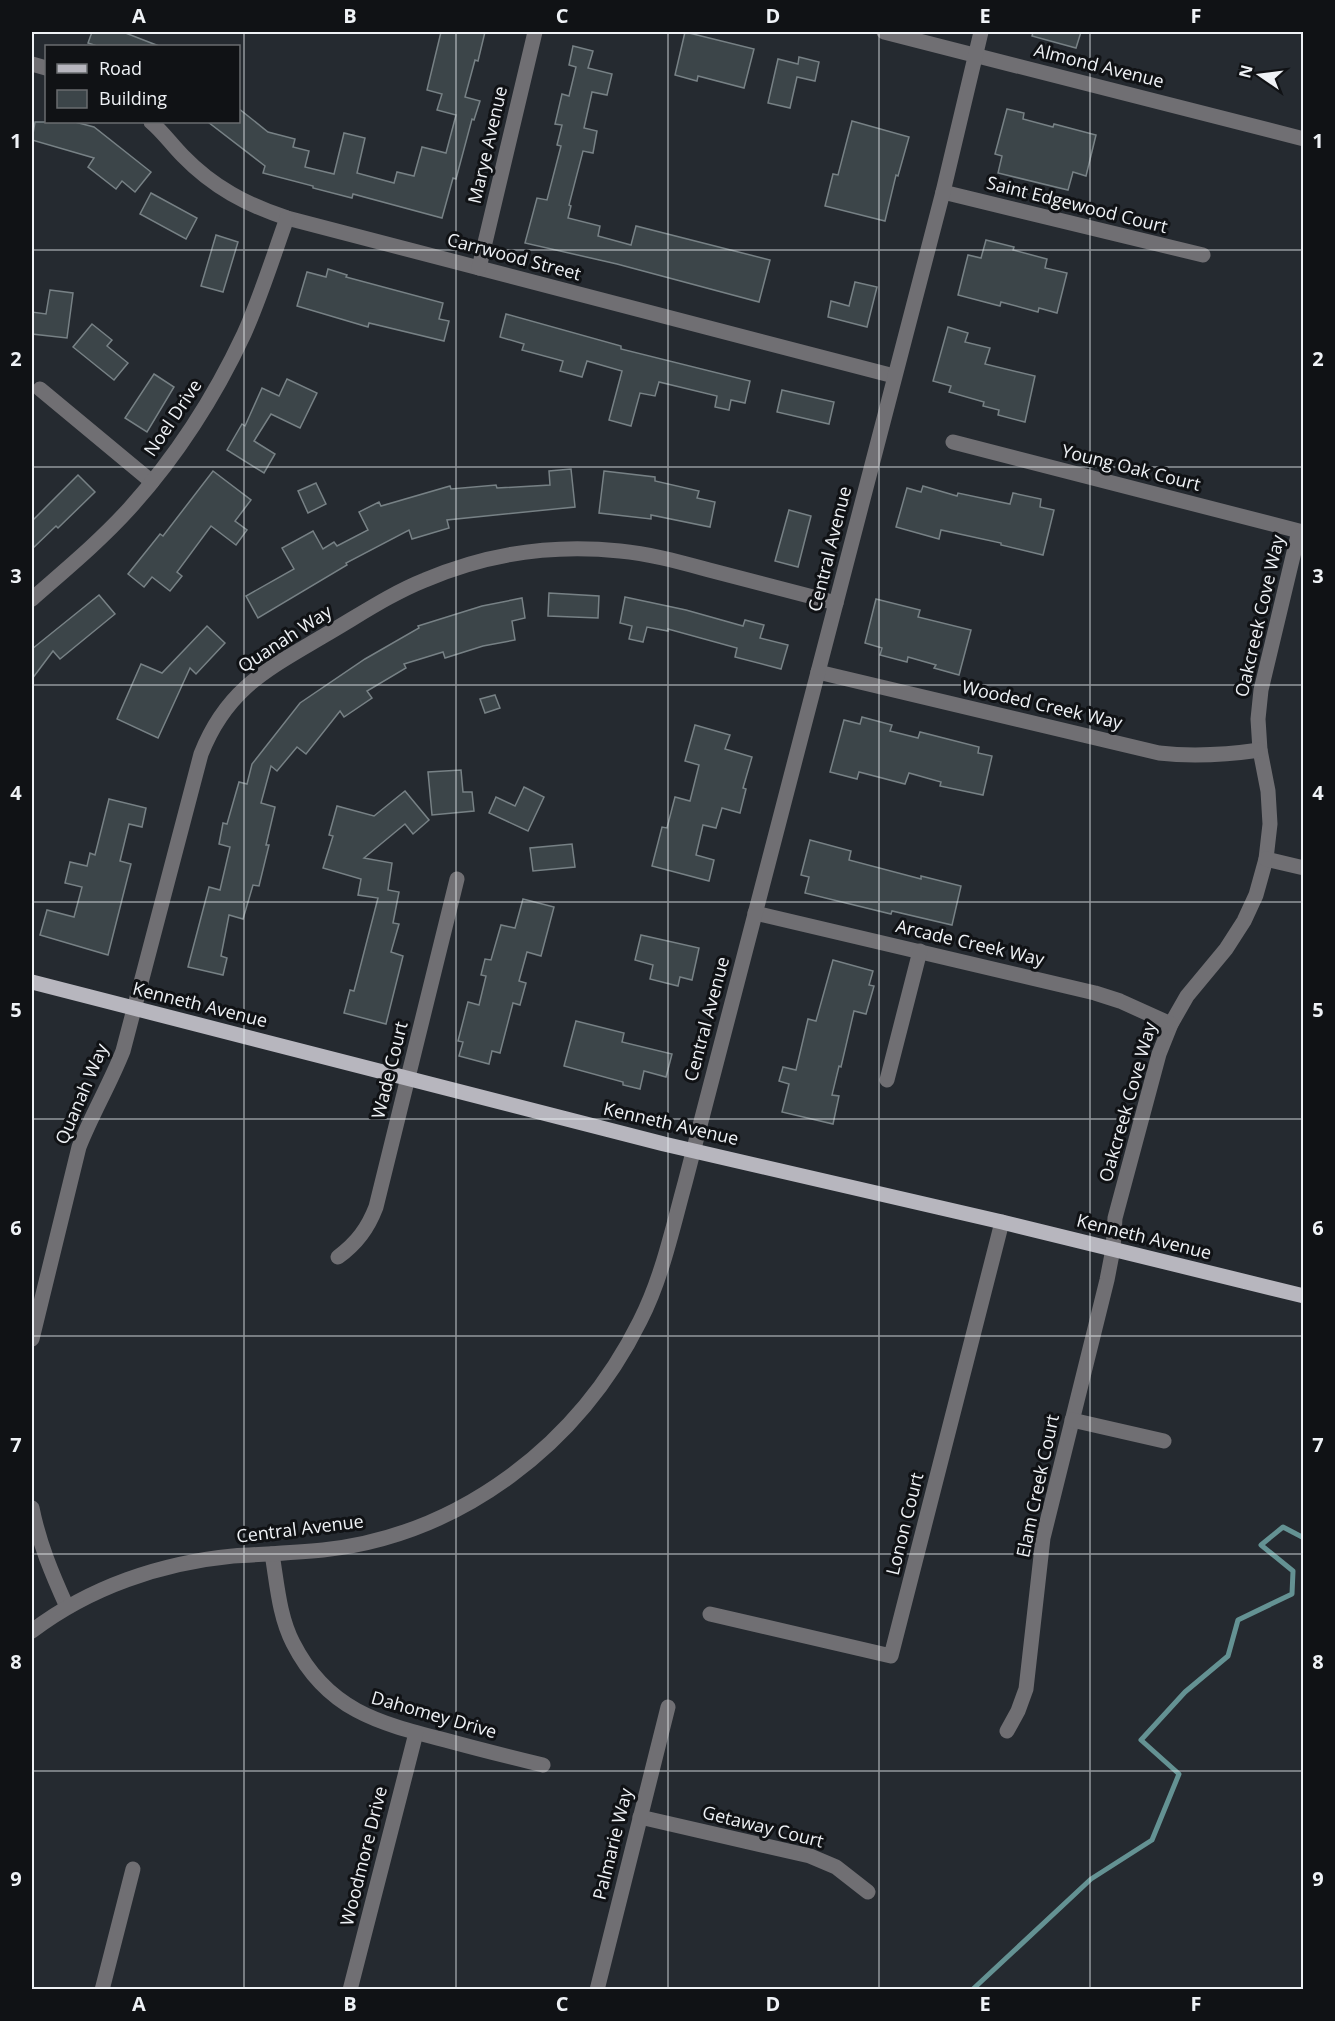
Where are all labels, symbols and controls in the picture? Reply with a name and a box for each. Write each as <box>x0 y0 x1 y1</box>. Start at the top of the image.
text: A <box>132 2 146 29</box>
text: B <box>343 2 357 29</box>
text: C <box>556 2 569 29</box>
text: D <box>766 2 780 29</box>
text: E <box>979 2 991 29</box>
text: F <box>1191 2 1201 29</box>
street label: Almond Avenue <box>1032 37 1167 93</box>
legend <box>45 45 240 123</box>
north arrow <box>1230 45 1290 105</box>
text: Road <box>99 56 142 80</box>
text: N <box>1233 62 1258 80</box>
street label: Marye Avenue <box>462 84 512 206</box>
text: Building <box>99 86 167 110</box>
text: 1 <box>10 127 22 154</box>
text: 1 <box>1312 127 1324 154</box>
street label: Saint Edgewood Court <box>984 170 1170 238</box>
street label: Carrwood Street <box>445 227 584 285</box>
text: 2 <box>10 345 22 372</box>
text: 2 <box>1312 345 1324 372</box>
street label: Noel Drive <box>138 374 207 461</box>
street label: Young Oak Court <box>1059 438 1203 496</box>
street label: Central Avenue <box>802 484 856 614</box>
street label: Oakcreek Cove Way <box>1229 532 1290 699</box>
text: 3 <box>10 562 22 589</box>
text: 3 <box>1312 562 1324 589</box>
street label: Quanah Way <box>233 598 337 677</box>
street label: Wooded Creek Way <box>960 674 1126 734</box>
text: 4 <box>10 779 22 806</box>
text: 4 <box>1312 779 1324 806</box>
street label: Arcade Creek Way <box>894 913 1048 971</box>
street label: Central Avenue <box>678 954 734 1084</box>
street label: Kenneth Avenue <box>130 976 270 1032</box>
text: 5 <box>10 996 22 1023</box>
text: 5 <box>1312 996 1324 1023</box>
street label: Oakcreek Cove Way <box>1093 1018 1162 1185</box>
street label: Wade Court <box>365 1019 413 1121</box>
street label: Quanah Way <box>49 1039 113 1148</box>
street label: Kenneth Avenue <box>601 1096 741 1150</box>
street label: Kenneth Avenue <box>1074 1208 1214 1264</box>
text: 6 <box>10 1214 22 1241</box>
text: 6 <box>1312 1214 1324 1241</box>
street label: Elam Creek Court <box>1010 1412 1064 1560</box>
text: 7 <box>10 1431 22 1458</box>
text: 7 <box>1312 1431 1324 1458</box>
street label: Lonon Court <box>880 1470 928 1578</box>
street label: Central Avenue <box>235 1508 365 1548</box>
text: 8 <box>10 1648 22 1675</box>
text: 8 <box>1312 1648 1324 1675</box>
street label: Dahomey Drive <box>369 1685 500 1743</box>
street label: Woodmore Drive <box>334 1783 392 1928</box>
street label: Palmarie Way <box>587 1784 638 1902</box>
street label: Getaway Court <box>700 1799 826 1853</box>
text: 9 <box>10 1865 22 1892</box>
text: 9 <box>1312 1865 1324 1892</box>
text: A <box>132 1990 146 2017</box>
text: B <box>343 1990 357 2017</box>
text: C <box>556 1990 569 2017</box>
text: D <box>766 1990 780 2017</box>
text: E <box>979 1990 991 2017</box>
text: F <box>1191 1990 1201 2017</box>

